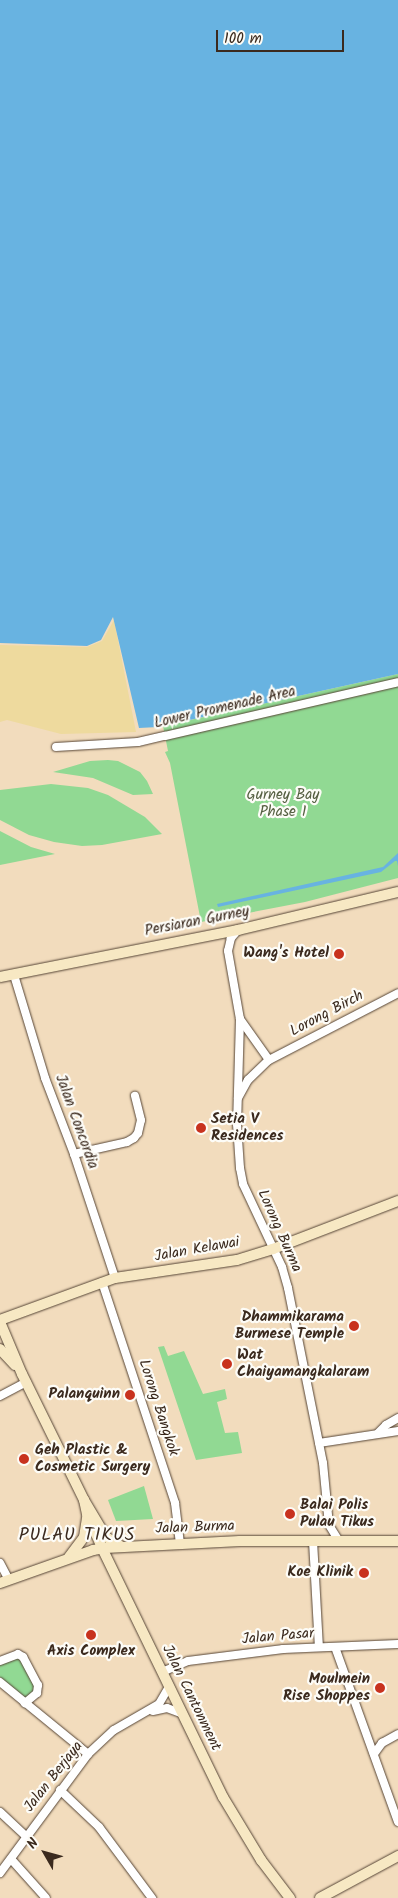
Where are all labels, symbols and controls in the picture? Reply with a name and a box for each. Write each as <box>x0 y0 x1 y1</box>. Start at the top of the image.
scale bar <box>218 20 346 52</box>
text: 100 m <box>224 27 262 51</box>
street label: Lower Promenade Area <box>153 683 297 733</box>
park label: Gurney Bay Phase 1 <box>247 786 319 821</box>
street label: Persiaran Gurney <box>143 903 251 941</box>
place label: Wang's Hotel <box>243 945 329 963</box>
marker: Wang's Hotel <box>333 948 345 960</box>
street label: Lorong Birch <box>287 987 367 1041</box>
street label: Jalan Concordia <box>51 1072 101 1172</box>
place label: Setia V Residences <box>211 1110 284 1145</box>
marker: Setia V Residences <box>195 1122 207 1134</box>
street label: Lorong Burma <box>253 1187 305 1275</box>
street label: Jalan Kelawai <box>153 1234 241 1266</box>
place label: Dhammikarama Burmese Temple <box>235 1308 344 1343</box>
marker: Dhammikarama Burmese Temple <box>348 1320 360 1332</box>
place label: Wat Chaiyamangkalaram <box>237 1346 369 1381</box>
street label: Lorong Bangkok <box>134 1357 182 1459</box>
marker: Wat Chaiyamangkalaram <box>221 1358 233 1370</box>
place label: Palanquinn <box>49 1386 120 1404</box>
marker: Palanquinn <box>124 1389 136 1401</box>
place label: Geh Plastic & Cosmetic Surgery <box>35 1441 150 1476</box>
marker: Geh Plastic & Cosmetic Surgery <box>17 1452 31 1466</box>
place label: Balai Polis Pulau Tikus <box>300 1496 374 1531</box>
marker: Balai Polis Pulau Tikus <box>284 1508 296 1520</box>
street label: Jalan Burma <box>155 1518 235 1538</box>
district label: PULAU TIKUS <box>17 1525 137 1547</box>
place label: Koe Klinik <box>288 1564 353 1582</box>
marker: Koe Klinik <box>357 1566 371 1580</box>
street label: Jalan Pasar <box>241 1625 315 1649</box>
marker: Axis Complex <box>85 1629 97 1641</box>
street label: Jalan Cantonment <box>158 1642 224 1754</box>
place label: Axis Complex <box>47 1643 135 1661</box>
place label: Moulmein Rise Shoppes <box>283 1670 370 1705</box>
marker: Moulmein Rise Shoppes <box>374 1682 386 1694</box>
street label: Jalan Berjaya <box>21 1738 87 1816</box>
north arrow <box>20 1828 70 1878</box>
text: N <box>22 1834 45 1854</box>

